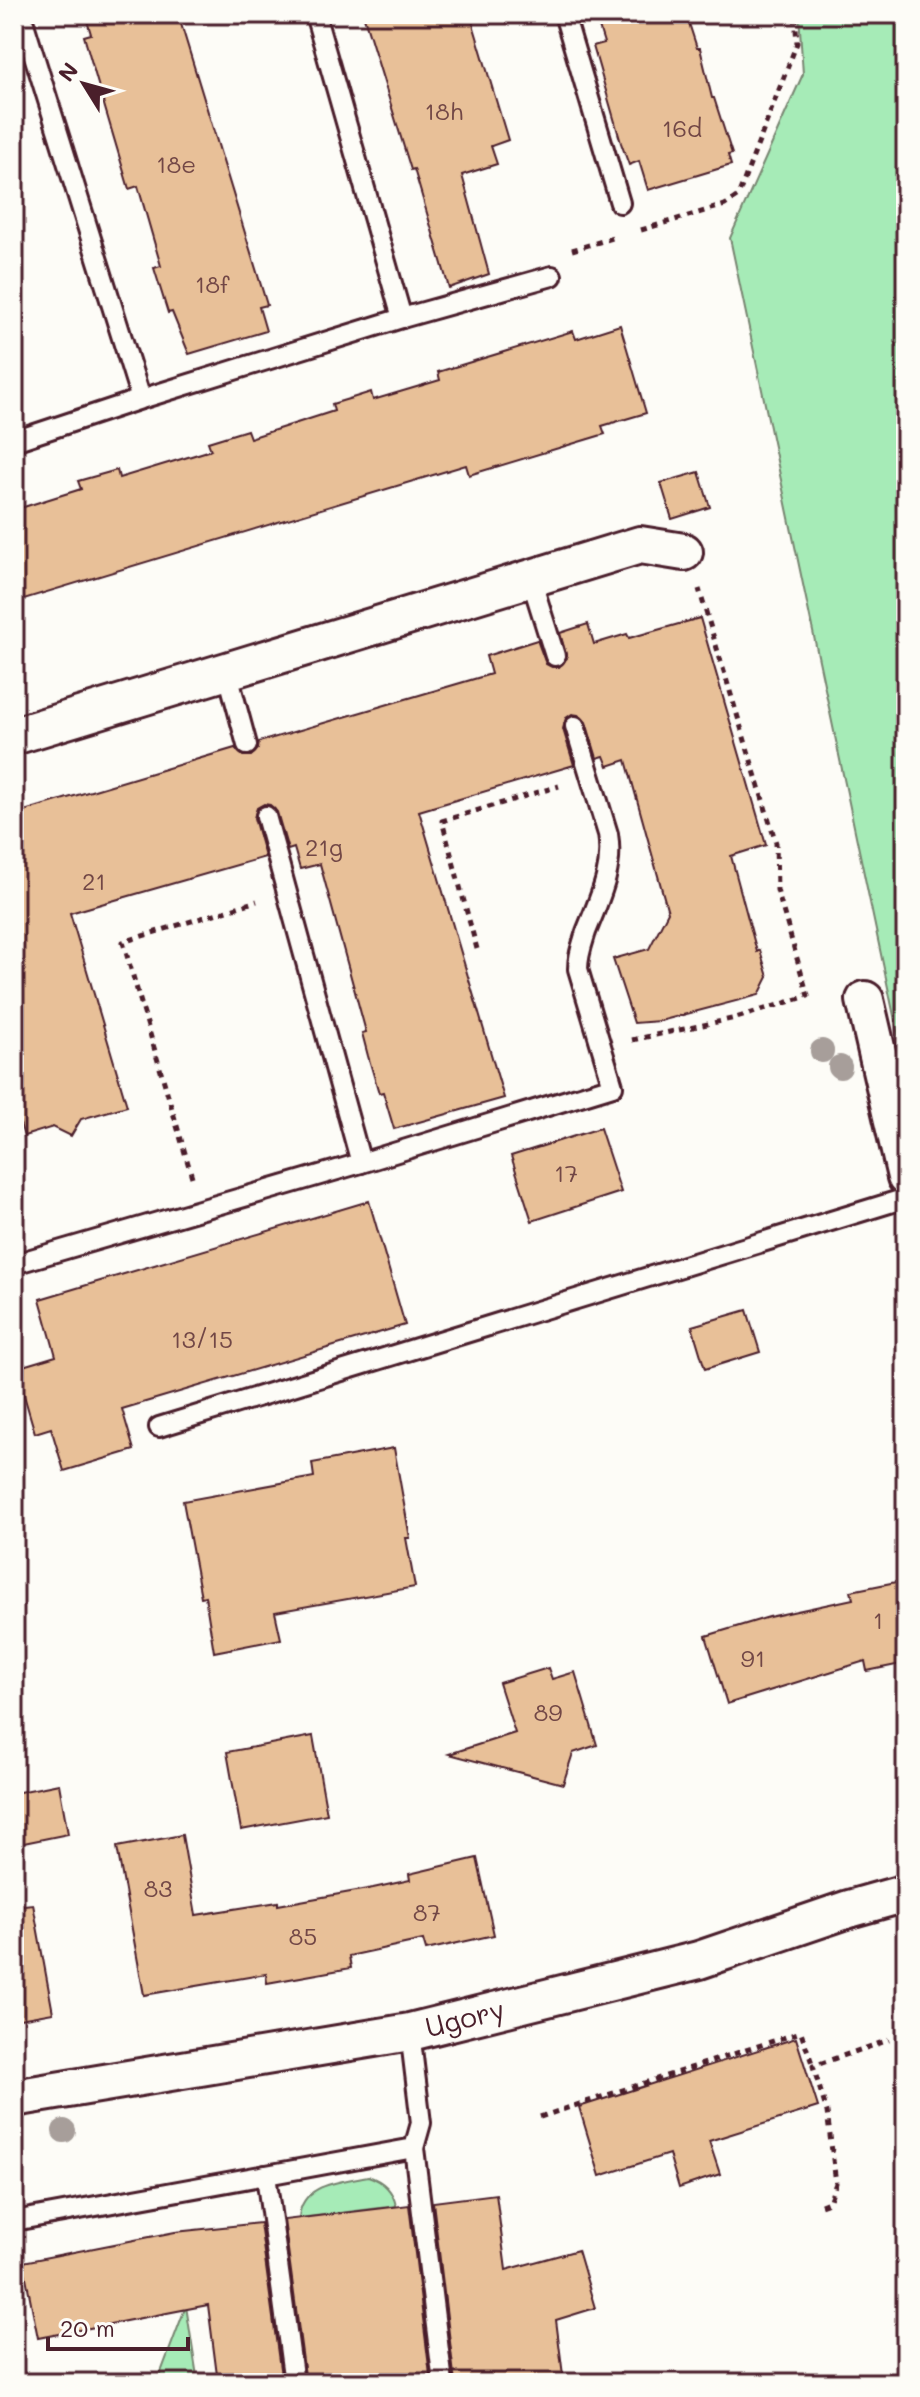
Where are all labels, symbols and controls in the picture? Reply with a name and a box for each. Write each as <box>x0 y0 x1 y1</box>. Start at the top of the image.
north arrow <box>44 44 124 124</box>
text: N <box>51 56 84 87</box>
house number: 18h <box>425 95 463 126</box>
house number: 16d <box>662 112 702 143</box>
house number: 18e <box>156 148 196 179</box>
house number: 18f <box>195 268 230 299</box>
house number: 21g <box>305 831 343 862</box>
house number: 21 <box>82 865 106 896</box>
house number: 17 <box>554 1157 578 1188</box>
house number: 13/15 <box>171 1323 233 1354</box>
house number: 1 <box>873 1604 883 1635</box>
house number: 91 <box>741 1642 765 1673</box>
house number: 89 <box>534 1696 562 1727</box>
house number: 83 <box>144 1872 172 1903</box>
house number: 87 <box>413 1896 441 1927</box>
house number: 85 <box>289 1920 317 1951</box>
street label: Ugory <box>421 1990 508 2045</box>
scale bar <box>48 2301 188 2351</box>
text: 20 m <box>60 2312 115 2343</box>

